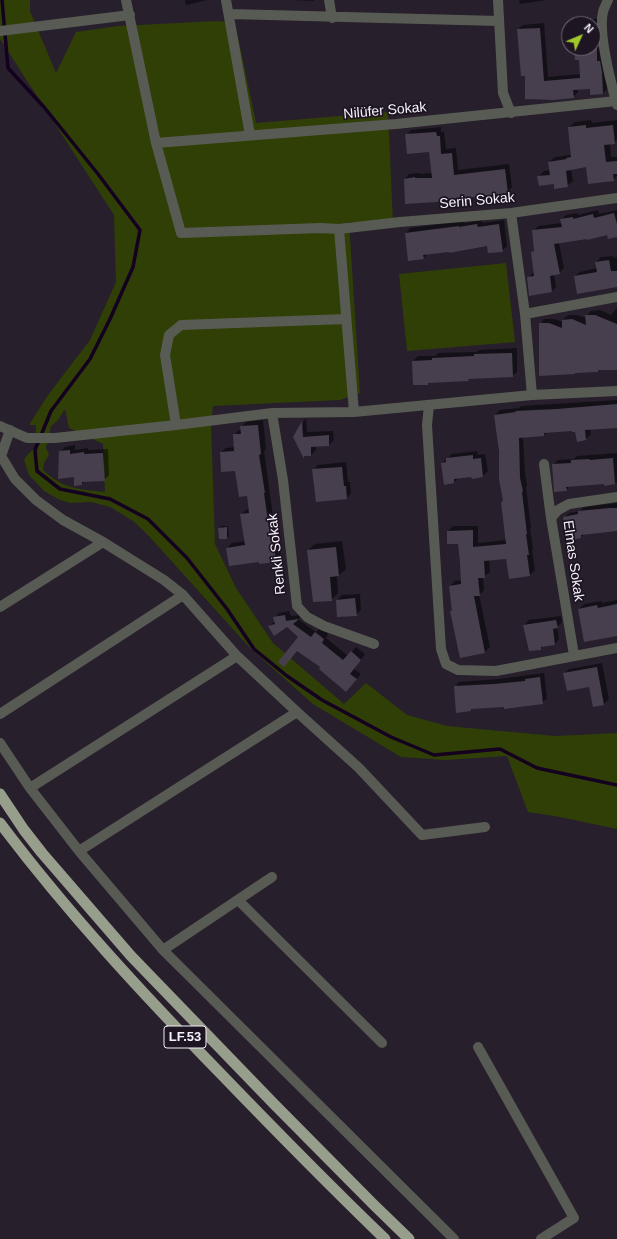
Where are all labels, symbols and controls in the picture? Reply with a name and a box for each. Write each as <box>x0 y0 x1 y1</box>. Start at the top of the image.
north arrow <box>561 16 601 56</box>
text: N <box>582 21 596 35</box>
street label: Nilüfer Sokak <box>343 99 427 123</box>
street label: Serin Sokak <box>439 189 515 213</box>
street label: Renkli Sokak <box>264 512 290 596</box>
street label: Elmas Sokak <box>559 519 587 603</box>
road number: LF.53 <box>164 1026 206 1048</box>

